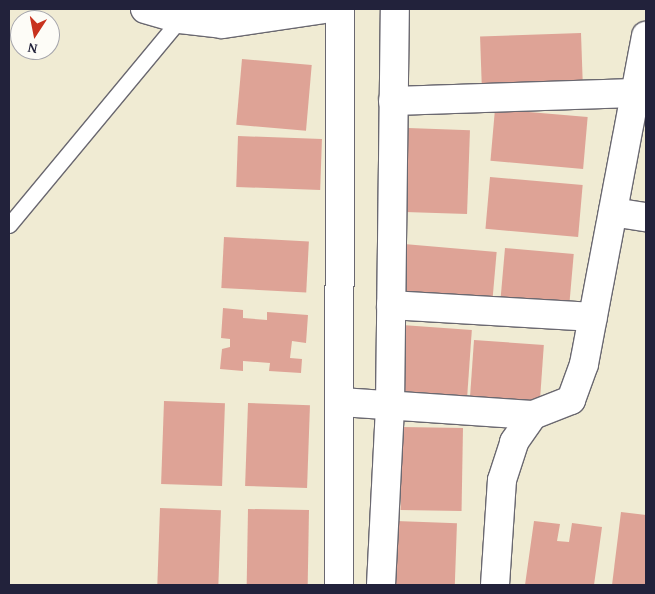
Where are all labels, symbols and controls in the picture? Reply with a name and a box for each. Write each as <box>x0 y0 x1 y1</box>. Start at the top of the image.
north arrow <box>10 10 60 60</box>
text: N <box>26 38 39 59</box>

